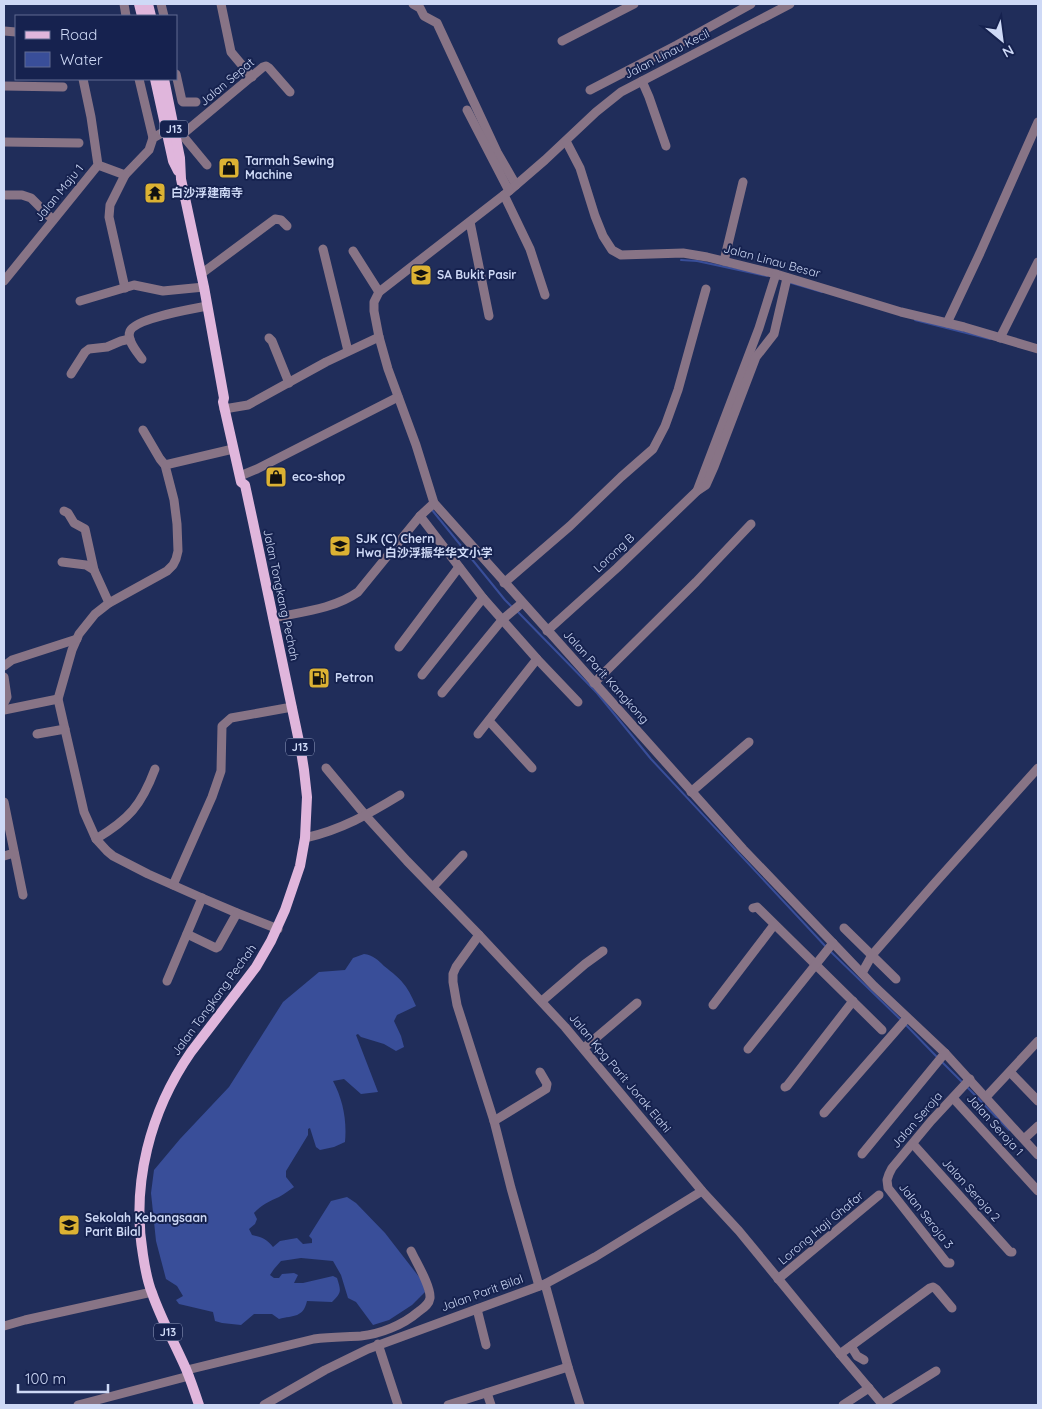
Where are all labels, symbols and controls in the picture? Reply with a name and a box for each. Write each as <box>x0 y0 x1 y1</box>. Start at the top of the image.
legend <box>15 15 178 80</box>
north arrow <box>977 15 1027 65</box>
text: Road <box>60 25 97 44</box>
street label: Jalan Linau Kecil <box>622 26 712 82</box>
text: N <box>999 41 1017 62</box>
text: Water <box>60 50 103 69</box>
street label: Jalan Sepat <box>196 54 257 109</box>
road number: J13 <box>160 120 188 138</box>
place label: Tarmah Sewing Machine <box>245 153 334 182</box>
shop icon: Tarmah Sewing Machine <box>217 156 241 180</box>
street label: Jalan Maju 1 <box>31 161 86 224</box>
temple icon: 白沙浮建南寺 <box>143 181 167 205</box>
place label: 白沙浮建南寺 <box>171 185 243 200</box>
street label: Jalan Linau Besar <box>722 240 823 281</box>
school or university icon: SA Bukit Pasir <box>409 263 433 287</box>
place label: SA Bukit Pasir <box>437 267 517 282</box>
shop icon: eco-shop <box>264 465 288 489</box>
place label: eco-shop <box>292 469 346 484</box>
street label: Jalan Tongkang Pechah <box>260 528 303 662</box>
street label: Lorong B <box>590 530 637 575</box>
place label: SJK (C) Chern Hwa 白沙浮振华华文小学 <box>356 531 493 560</box>
school or university icon: SJK (C) Chern Hwa 白沙浮振华华文小学 <box>328 534 352 558</box>
street label: Jalan Parit Kangkong <box>560 627 652 727</box>
fuel station icon: Petron <box>307 666 331 690</box>
place label: Petron <box>335 670 374 685</box>
road number: J13 <box>286 739 314 756</box>
street label: Jalan Tongkang Pechah <box>168 941 259 1058</box>
street label: Jalan Kpg Parit Jorak Elahi <box>566 1010 675 1135</box>
street label: Jalan Seroja <box>888 1088 945 1151</box>
street label: Jalan Seroja 1 <box>964 1091 1027 1159</box>
street label: Jalan Seroja 2 <box>939 1155 1004 1225</box>
street label: Jalan Seroja 3 <box>896 1180 957 1252</box>
street label: Lorong Haji Ghafar <box>775 1187 867 1268</box>
place label: Sekolah Kebangsaan Parit Bilal <box>85 1210 207 1239</box>
school or university icon: Sekolah Kebangsaan Parit Bilal <box>57 1213 81 1237</box>
street label: Jalan Parit Bilal <box>439 1271 525 1314</box>
road number: J13 <box>154 1324 182 1340</box>
scale bar <box>18 1362 108 1394</box>
text: 100 m <box>25 1369 66 1388</box>

